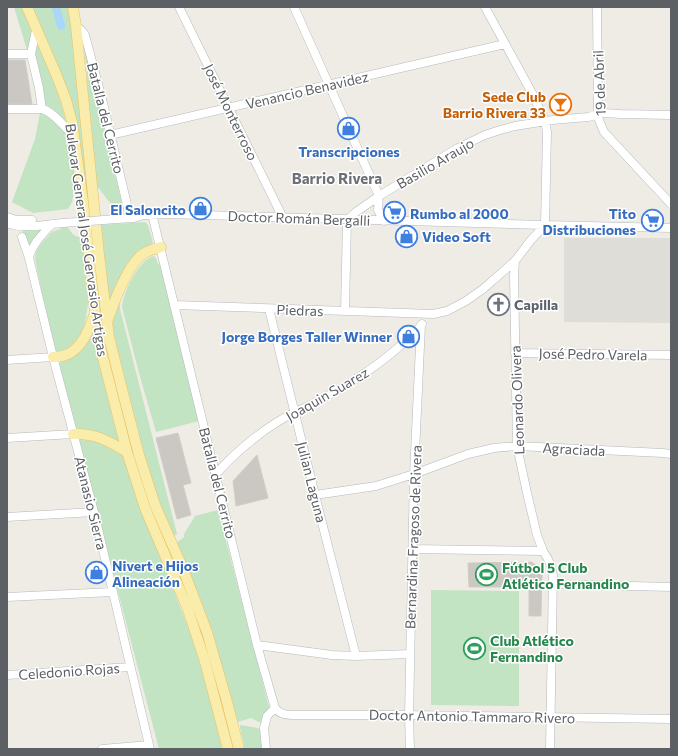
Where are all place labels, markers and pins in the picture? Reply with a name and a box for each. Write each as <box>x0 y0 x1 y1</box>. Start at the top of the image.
place label: Sede Club Barrio Rivera 33 <box>443 88 546 121</box>
bar icon: Sede Club Barrio Rivera 33 <box>548 91 574 117</box>
shop icon: Transcripciones <box>336 116 362 142</box>
place label: Transcripciones <box>298 143 400 160</box>
shop icon: El Saloncito <box>188 196 214 222</box>
supermarket icon: Rumbo al 2000 <box>381 200 407 226</box>
place label: El Saloncito <box>110 201 186 218</box>
place label: Rumbo al 2000 <box>410 205 509 222</box>
place label: Tito Distribuciones <box>542 205 636 238</box>
supermarket icon: Tito Distribuciones <box>639 208 665 234</box>
shop icon: Video Soft <box>394 223 420 249</box>
place label: Video Soft <box>422 228 491 245</box>
church icon: Capilla <box>486 291 512 317</box>
place label: Capilla <box>514 296 558 313</box>
shop icon: Jorge Borges Taller Winner <box>395 323 421 349</box>
place label: Jorge Borges Taller Winner <box>221 328 392 345</box>
place label: Nivert e Hijos Alineación <box>112 557 199 590</box>
place label: Fútbol 5 Club Atlético Fernandino <box>502 559 629 592</box>
shop icon: Nivert e Hijos Alineación <box>83 560 109 586</box>
sports icon: Fútbol 5 Club Atlético Fernandino <box>474 562 500 588</box>
place label: Club Atlético Fernandino <box>490 632 574 665</box>
sports icon: Club Atlético Fernandino <box>462 635 488 661</box>

